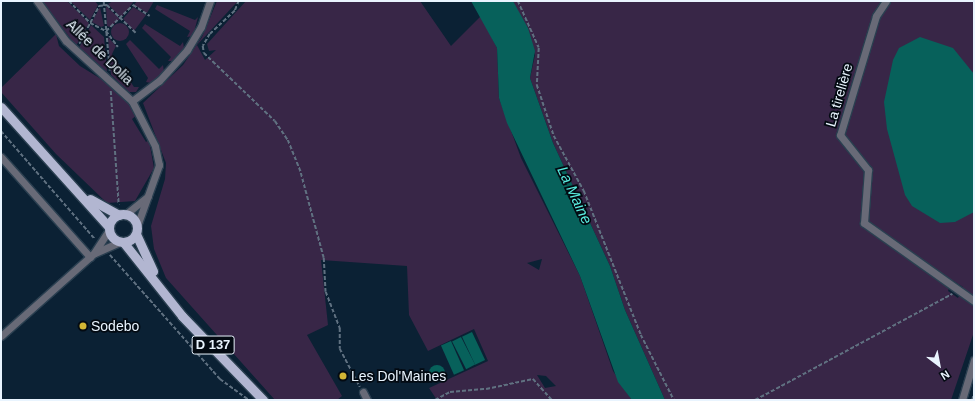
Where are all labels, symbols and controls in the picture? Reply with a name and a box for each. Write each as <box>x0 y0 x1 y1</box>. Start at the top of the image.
street label: Allée de Dolia <box>63 16 137 88</box>
street label: La tirelière <box>822 61 856 129</box>
water label: La Maine <box>554 163 596 227</box>
place label: Sodebo <box>91 318 139 334</box>
marker: Sodebo <box>78 321 88 331</box>
road number: D 137 <box>191 334 235 356</box>
north arrow <box>919 345 959 385</box>
place label: Les Dol'Maines <box>351 368 446 384</box>
text: N <box>939 368 952 382</box>
marker: Les Dol'Maines <box>338 371 348 381</box>

